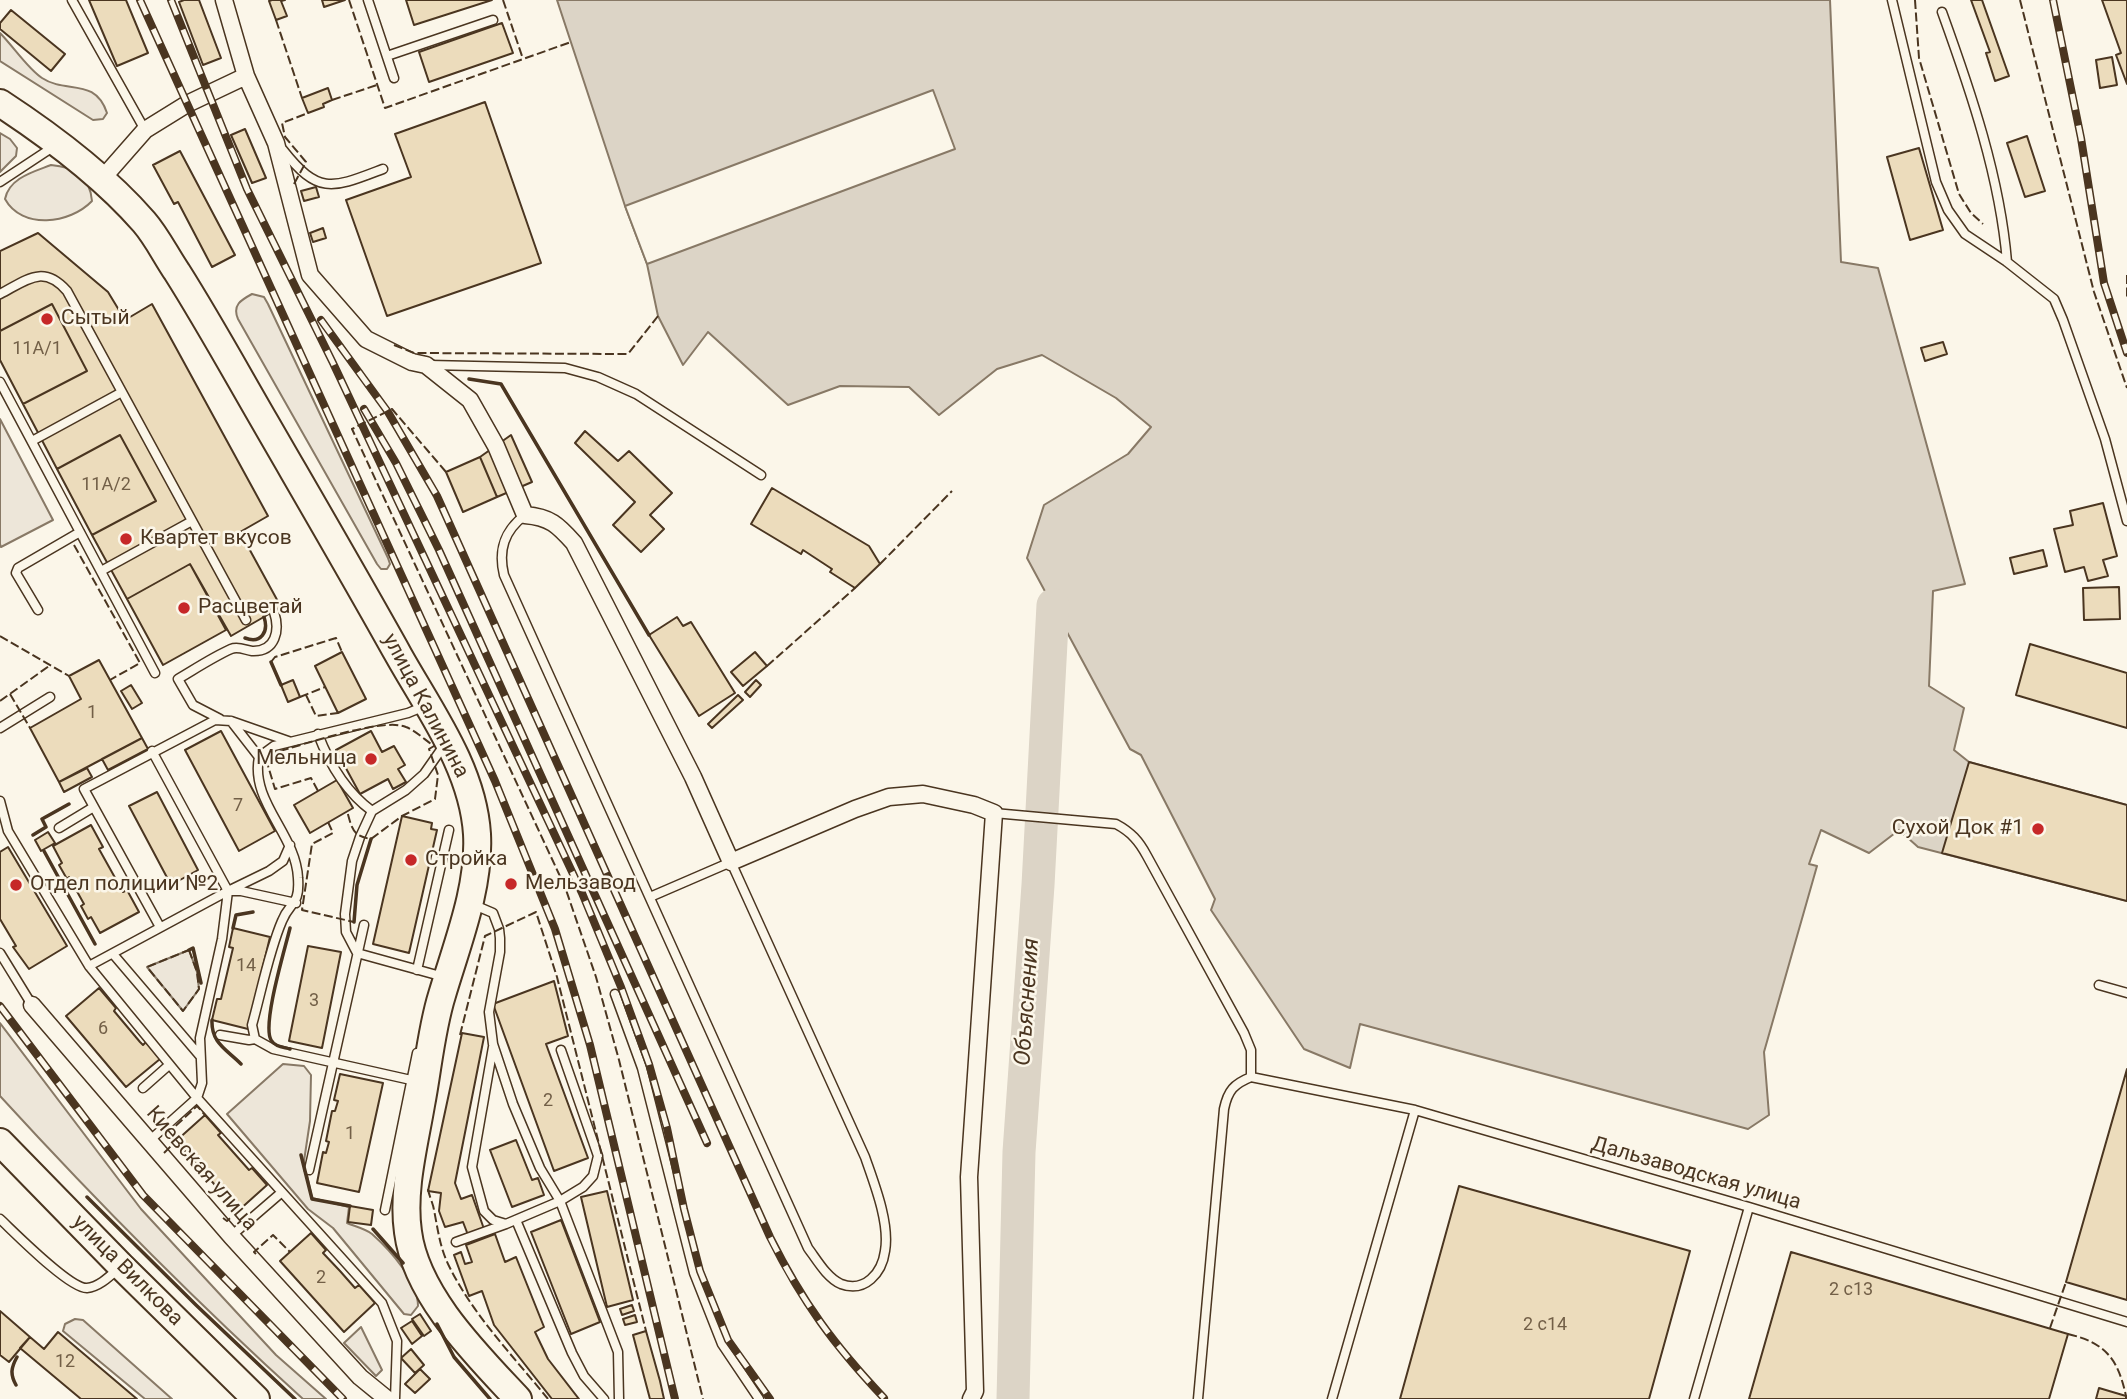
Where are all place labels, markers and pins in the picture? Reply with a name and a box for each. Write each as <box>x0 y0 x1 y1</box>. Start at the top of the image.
place label: Сытый <box>61 306 129 332</box>
marker: Сытый <box>39 311 55 327</box>
place label: Квартет вкусов <box>140 526 292 552</box>
marker: Квартет вкусов <box>118 531 134 547</box>
place label: Расцветай <box>198 595 303 621</box>
marker: Расцветай <box>176 600 192 616</box>
place label: Мельница <box>256 746 357 772</box>
marker: Мельница <box>363 751 379 767</box>
place label: Сухой Док #1 <box>1892 816 2024 842</box>
marker: Сухой Док #1 <box>2030 821 2046 837</box>
place label: Стройка <box>425 847 507 873</box>
marker: Стройка <box>403 852 419 868</box>
place label: Мельзавод <box>525 871 636 897</box>
place label: Отдел полиции №2 <box>30 872 218 898</box>
marker: Мельзавод <box>503 876 519 892</box>
marker: Отдел полиции №2 <box>8 877 24 893</box>

